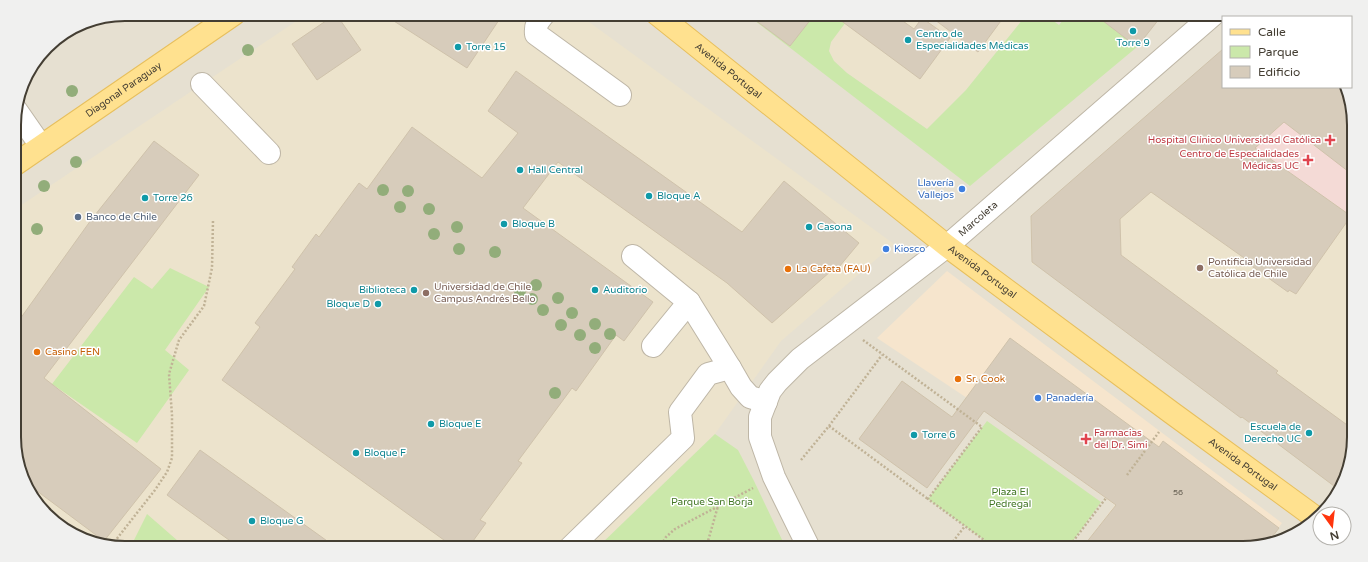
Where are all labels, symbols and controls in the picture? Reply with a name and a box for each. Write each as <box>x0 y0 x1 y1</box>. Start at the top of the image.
legend <box>1222 16 1352 88</box>
text: Calle <box>1258 25 1286 39</box>
marker: Torre 9 <box>1128 26 1138 36</box>
place label: Centro de Especialidades Médicas <box>916 28 1029 52</box>
marker: Centro de Especialidades Médicas <box>903 35 913 45</box>
place label: Torre 9 <box>1116 37 1150 49</box>
place label: Torre 15 <box>466 41 506 53</box>
street label: Avenida Portugal <box>692 41 764 101</box>
marker: Torre 15 <box>453 42 463 52</box>
text: Parque <box>1258 45 1299 59</box>
street label: Diagonal Paraguay <box>83 59 165 120</box>
text: Edificio <box>1258 65 1300 79</box>
place label: Hospital Clínico Universidad Católica <box>1148 134 1321 146</box>
marker: Hospital Clínico Universidad Católica <box>1324 134 1336 146</box>
place label: Centro de Especialidades Médicas UC <box>1180 148 1299 172</box>
marker: Centro de Especialidades Médicas UC <box>1302 154 1314 166</box>
place label: Hall Central <box>528 164 583 176</box>
marker: Hall Central <box>515 165 525 175</box>
place label: Llavería Vallejos <box>917 177 954 201</box>
marker: Llavería Vallejos <box>957 184 967 194</box>
place label: Bloque A <box>657 190 701 202</box>
marker: Bloque A <box>644 191 654 201</box>
place label: Torre 26 <box>153 192 193 204</box>
marker: Torre 26 <box>140 193 150 203</box>
street label: Marcoleta <box>956 199 1000 239</box>
place label: Banco de Chile <box>86 211 157 223</box>
marker: Banco de Chile <box>73 212 83 222</box>
place label: Bloque B <box>512 218 555 230</box>
marker: Bloque B <box>499 219 509 229</box>
place label: Casona <box>817 221 852 233</box>
marker: Casona <box>804 222 814 232</box>
place label: Kiosco <box>894 243 925 255</box>
street label: Avenida Portugal <box>946 243 1019 301</box>
marker: Kiosco <box>881 244 891 254</box>
place label: Pontificia Universidad Católica de Chile <box>1208 256 1312 280</box>
place label: La Cafeta (FAU) <box>796 263 870 275</box>
marker: Pontificia Universidad Católica de Chile <box>1195 263 1205 273</box>
marker: La Cafeta (FAU) <box>783 264 793 274</box>
place label: Universidad de Chile Campus Andrés Bello <box>434 281 536 305</box>
place label: Biblioteca <box>359 284 406 296</box>
place label: Auditorio <box>603 284 647 296</box>
marker: Biblioteca <box>409 285 419 295</box>
marker: Auditorio <box>590 285 600 295</box>
marker: Universidad de Chile Campus Andrés Bello <box>421 288 431 298</box>
place label: Bloque D <box>326 298 370 310</box>
marker: Bloque D <box>373 299 383 309</box>
place label: Casino FEN <box>45 346 100 358</box>
marker: Casino FEN <box>32 347 42 357</box>
place label: Sr. Cook <box>966 373 1006 385</box>
marker: Sr. Cook <box>953 374 963 384</box>
place label: Panadería <box>1046 392 1094 404</box>
marker: Panadería <box>1033 393 1043 403</box>
place label: Bloque E <box>439 418 481 430</box>
marker: Bloque E <box>426 419 436 429</box>
place label: Escuela de Derecho UC <box>1244 421 1301 445</box>
place label: Farmacias del Dr. Simi <box>1094 427 1147 451</box>
marker: Escuela de Derecho UC <box>1304 428 1314 438</box>
place label: Torre 6 <box>922 429 956 441</box>
marker: Torre 6 <box>909 430 919 440</box>
marker: Farmacias del Dr. Simi <box>1081 434 1091 444</box>
street label: Avenida Portugal <box>1206 435 1279 494</box>
place label: Bloque F <box>364 447 406 459</box>
marker: Bloque F <box>351 448 361 458</box>
park label: Plaza El Pedregal <box>989 486 1031 510</box>
house number: 56 <box>1173 488 1183 497</box>
park label: Parque San Borja <box>671 496 753 508</box>
north arrow <box>1312 506 1352 546</box>
place label: Bloque G <box>260 515 304 527</box>
marker: Bloque G <box>247 516 257 526</box>
text: N <box>1329 528 1340 543</box>

